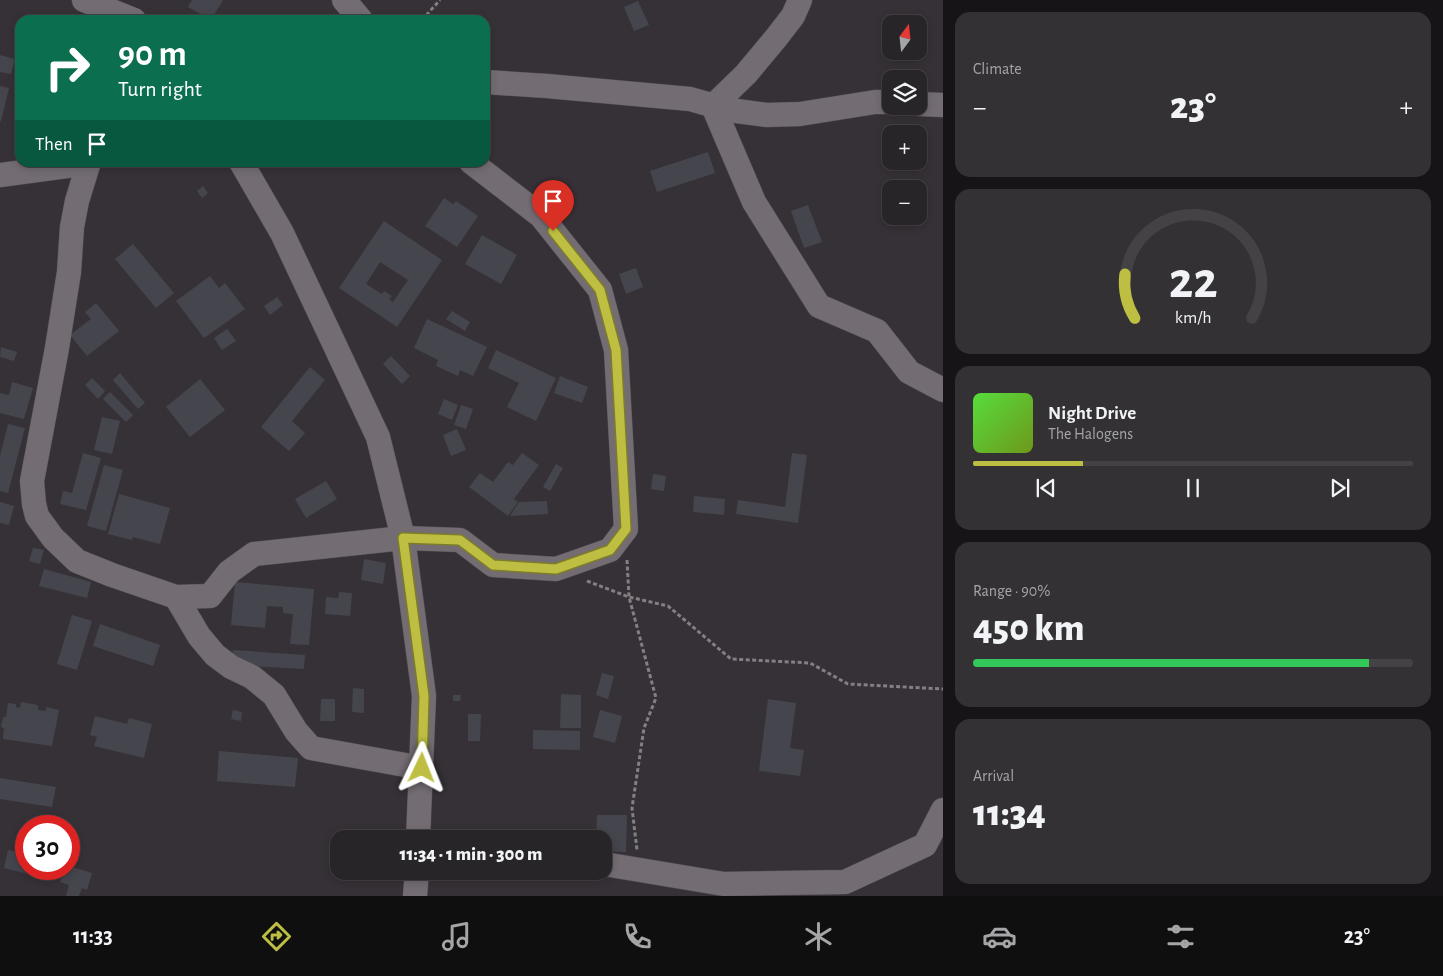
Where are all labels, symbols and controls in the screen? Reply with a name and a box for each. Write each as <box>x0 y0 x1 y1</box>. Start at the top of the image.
north arrow <box>882 15 928 60</box>
map controls <box>882 15 927 225</box>
icon: right <box>35 35 100 100</box>
text: 90 m <box>118 37 187 72</box>
text: Climate <box>973 61 1022 77</box>
button: layers <box>882 70 927 115</box>
text: Turn right <box>118 78 202 100</box>
text: 23° <box>1170 88 1216 126</box>
text: − <box>973 94 986 122</box>
text: + <box>1400 94 1413 122</box>
button: + <box>882 125 927 170</box>
icon: arrive <box>83 130 111 158</box>
text: Then <box>35 135 73 154</box>
pin <box>532 180 574 231</box>
button: − <box>882 180 927 225</box>
icon: arrive <box>539 187 567 215</box>
text: 22 <box>1169 255 1217 307</box>
text: km/h <box>1175 309 1211 327</box>
text: Night Drive <box>1048 404 1136 423</box>
text: The Halogens <box>1048 426 1133 442</box>
icon: previous <box>1032 474 1060 502</box>
icon: pause <box>1179 474 1207 502</box>
icon: next <box>1326 474 1354 502</box>
text: Range · 90% <box>973 583 1050 599</box>
text: 450 km <box>973 610 1085 648</box>
position arrow <box>395 741 447 793</box>
text: Arrival <box>973 768 1014 784</box>
text: 11:34 <box>973 795 1046 833</box>
speed limit sign: 30 <box>15 815 80 880</box>
text: 11:34 · 1 min · 300 m <box>400 845 542 864</box>
icon: directions <box>259 919 294 954</box>
icon: music <box>439 919 474 954</box>
icon: phone <box>620 919 655 954</box>
icon: climate <box>801 919 836 954</box>
icon: car <box>982 919 1017 954</box>
icon: filters <box>1163 919 1198 954</box>
text: 11:33 <box>73 925 113 947</box>
text: 23° <box>1344 925 1370 947</box>

